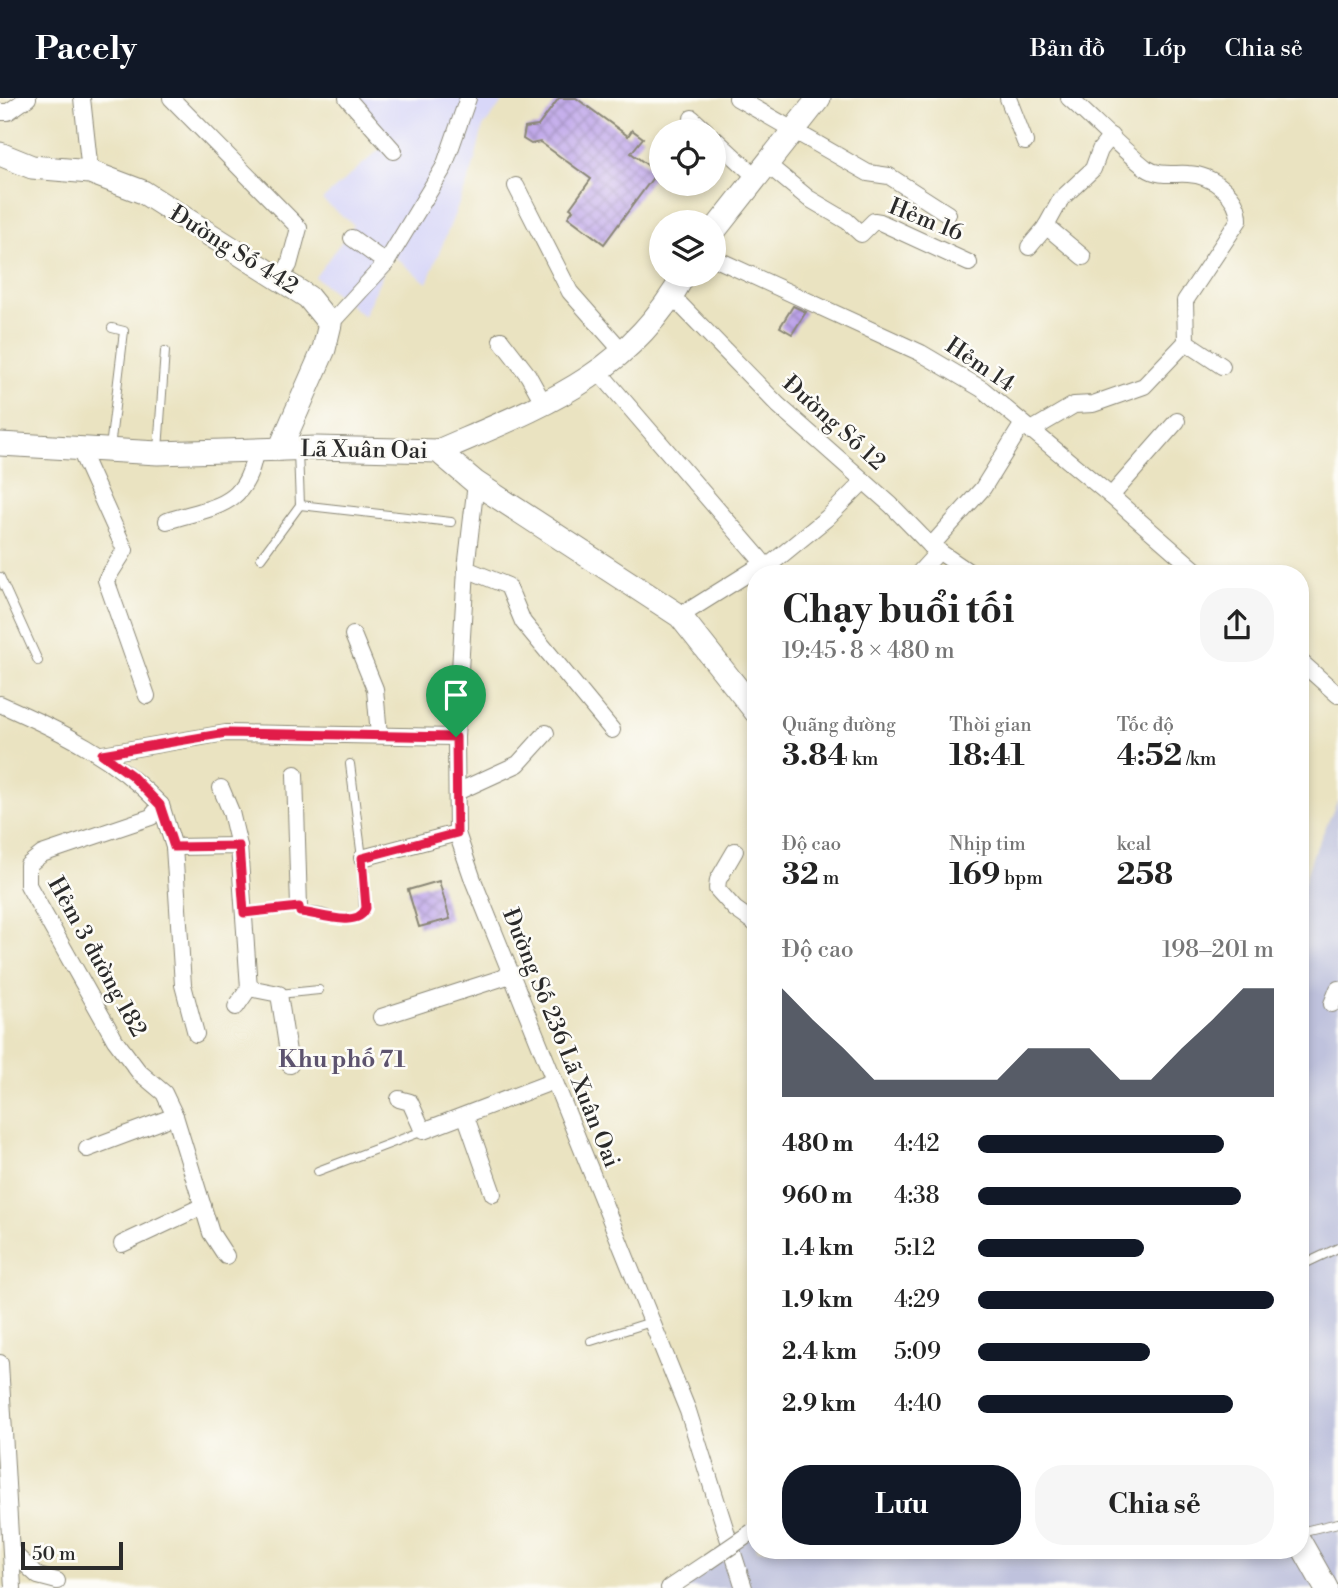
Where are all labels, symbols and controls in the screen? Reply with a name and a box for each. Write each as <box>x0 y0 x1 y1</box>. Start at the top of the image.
text: Pacely <box>35 29 137 70</box>
text: Bản đồ <box>1030 34 1105 64</box>
text: Lớp <box>1143 34 1187 64</box>
text: Chia sẻ <box>1225 34 1303 64</box>
map controls <box>649 119 726 287</box>
button: locate <box>649 119 726 196</box>
street label: Hẻm 16 <box>885 192 967 248</box>
street label: Đường Số 442 <box>165 199 303 301</box>
button: layers <box>649 210 726 287</box>
street label: Hẻm 14 <box>940 332 1020 398</box>
street label: Đường Số 12 <box>777 370 891 476</box>
street label: Lã Xuân Oai <box>300 435 428 465</box>
text: Chạy buổi tối <box>782 587 1014 634</box>
button: share <box>1200 588 1274 662</box>
text: 19:45 · 8 × 480 m <box>782 637 955 665</box>
pin <box>426 665 486 737</box>
icon: arrive <box>437 676 475 714</box>
text: Quãng đường <box>782 713 896 737</box>
text: Thời gian <box>949 713 1032 737</box>
text: Tốc độ <box>1117 713 1174 737</box>
text: 3.84 <box>782 737 848 775</box>
text: 18:41 <box>949 737 1025 775</box>
text: 4:52 <box>1117 737 1182 775</box>
text: km <box>848 747 878 771</box>
text: /km <box>1182 747 1216 771</box>
text: Độ cao <box>782 832 841 856</box>
text: Nhịp tim <box>949 832 1026 856</box>
text: kcal <box>1117 832 1151 856</box>
text: 32 <box>782 856 819 894</box>
text: 169 <box>949 856 1000 894</box>
text: 258 <box>1117 856 1173 894</box>
text: m <box>819 866 839 890</box>
text: bpm <box>1000 866 1043 890</box>
street label: Hẻm 3 đường 182 <box>41 872 153 1042</box>
street label: Đường Số 236 Lã Xuân Oai <box>496 904 626 1172</box>
text: Độ cao <box>782 936 854 964</box>
text: 198–201 m <box>1162 936 1274 964</box>
district label: Khu phố 71 <box>278 1045 406 1075</box>
text: 480 m <box>782 1130 853 1158</box>
text: 4:42 <box>894 1130 940 1158</box>
text: 960 m <box>782 1182 852 1210</box>
text: 4:38 <box>894 1182 940 1210</box>
text: 1.4 km <box>782 1234 854 1262</box>
text: 5:12 <box>894 1234 935 1262</box>
text: 1.9 km <box>782 1286 853 1314</box>
text: 4:29 <box>894 1286 940 1314</box>
text: 2.4 km <box>782 1338 857 1366</box>
text: 5:09 <box>894 1338 941 1366</box>
text: 2.9 km <box>782 1390 856 1418</box>
text: 4:40 <box>894 1390 942 1418</box>
button: Lưu <box>782 1465 1021 1545</box>
button: Chia sẻ <box>1035 1465 1274 1545</box>
scale bar <box>21 1539 122 1571</box>
text: 50 m <box>32 1542 76 1566</box>

